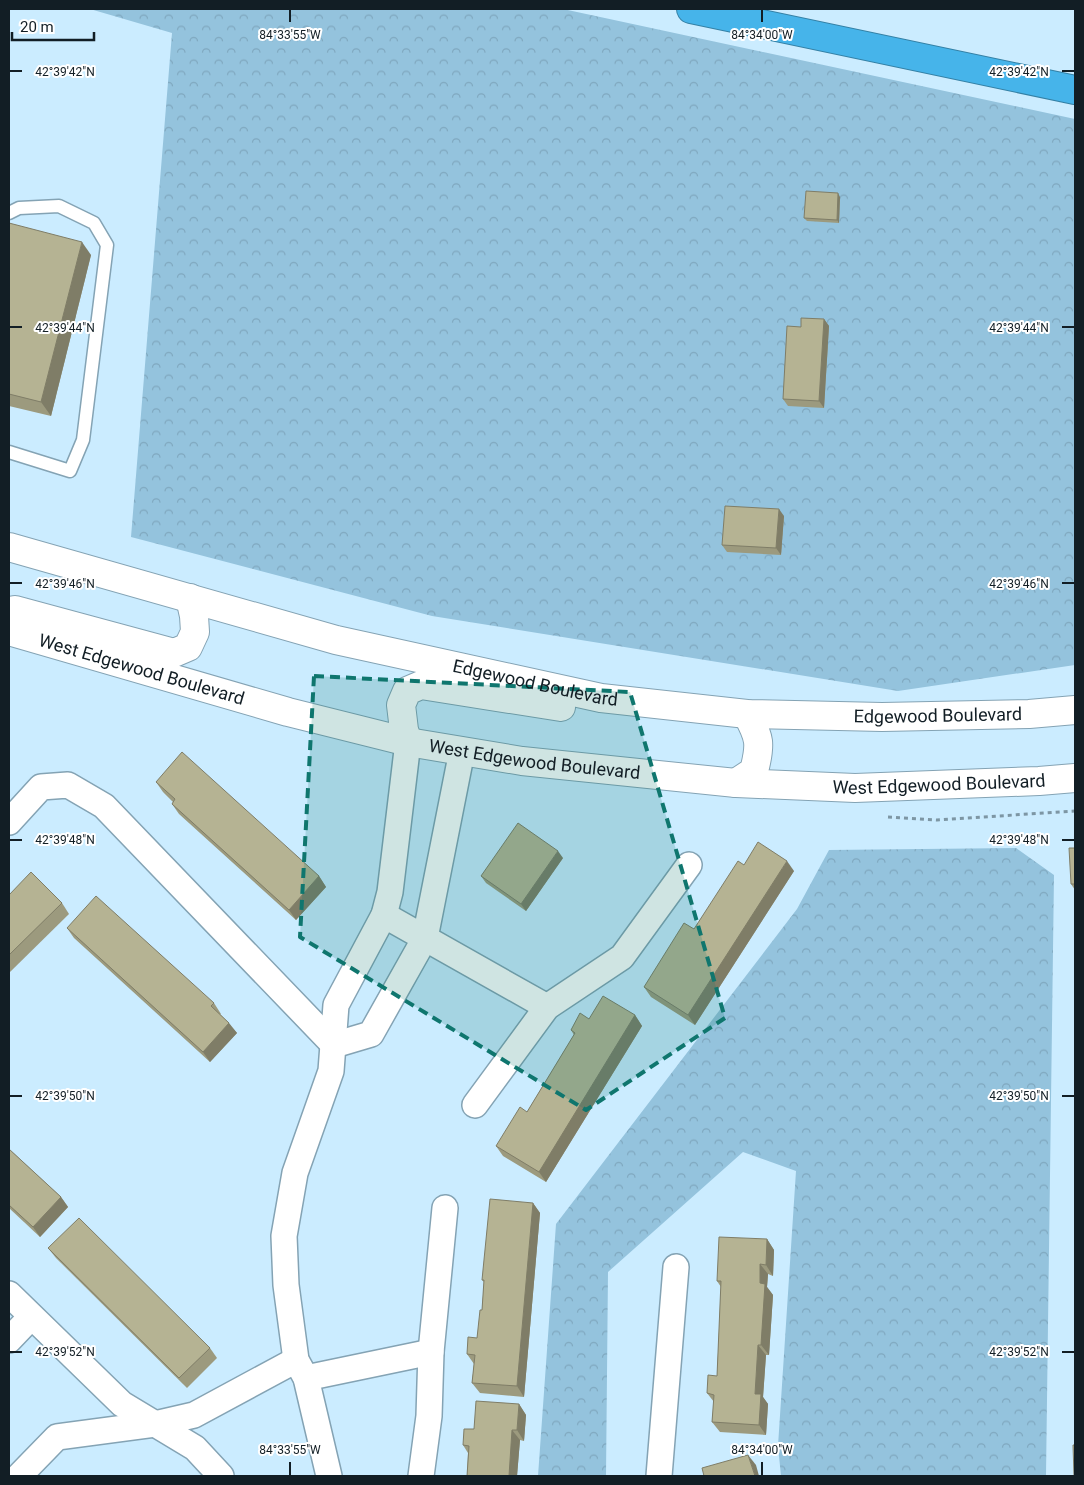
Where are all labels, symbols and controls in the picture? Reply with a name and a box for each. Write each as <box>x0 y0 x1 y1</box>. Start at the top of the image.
scale bar <box>12 10 95 42</box>
text: 20 m <box>20 18 54 36</box>
text: 84°33'55"W <box>259 28 321 42</box>
text: 84°34'00"W <box>731 28 793 42</box>
text: 42°39'42"N <box>35 65 95 79</box>
text: 42°39'42"N <box>989 65 1049 79</box>
text: 42°39'44"N <box>35 321 95 335</box>
text: 42°39'44"N <box>989 321 1049 335</box>
text: 42°39'46"N <box>35 577 95 591</box>
text: 42°39'46"N <box>989 577 1049 591</box>
street label: West Edgewood Boulevard <box>36 629 247 709</box>
street label: Edgewood Boulevard <box>451 655 619 710</box>
street label: Edgewood Boulevard <box>853 703 1022 727</box>
street label: West Edgewood Boulevard <box>427 735 641 783</box>
street label: West Edgewood Boulevard <box>832 770 1046 798</box>
text: 42°39'48"N <box>35 833 95 847</box>
text: 42°39'48"N <box>989 833 1049 847</box>
text: 42°39'50"N <box>35 1089 95 1103</box>
text: 42°39'50"N <box>989 1089 1049 1103</box>
text: 42°39'52"N <box>35 1345 95 1359</box>
text: 42°39'52"N <box>989 1345 1049 1359</box>
text: 84°33'55"W <box>259 1443 321 1457</box>
text: 84°34'00"W <box>731 1443 793 1457</box>

